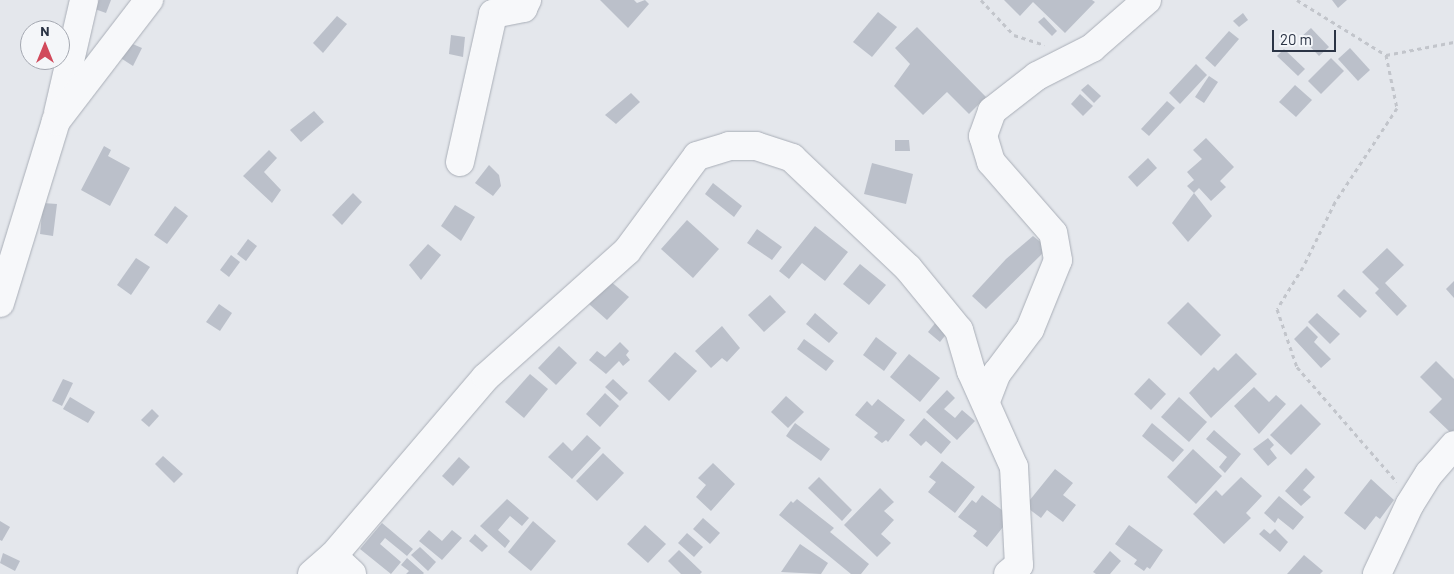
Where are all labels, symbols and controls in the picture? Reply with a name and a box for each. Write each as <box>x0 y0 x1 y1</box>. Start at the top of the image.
north arrow <box>20 20 70 70</box>
scale bar <box>1274 20 1338 52</box>
text: N <box>40 22 50 39</box>
text: 20 m <box>1280 30 1312 48</box>

